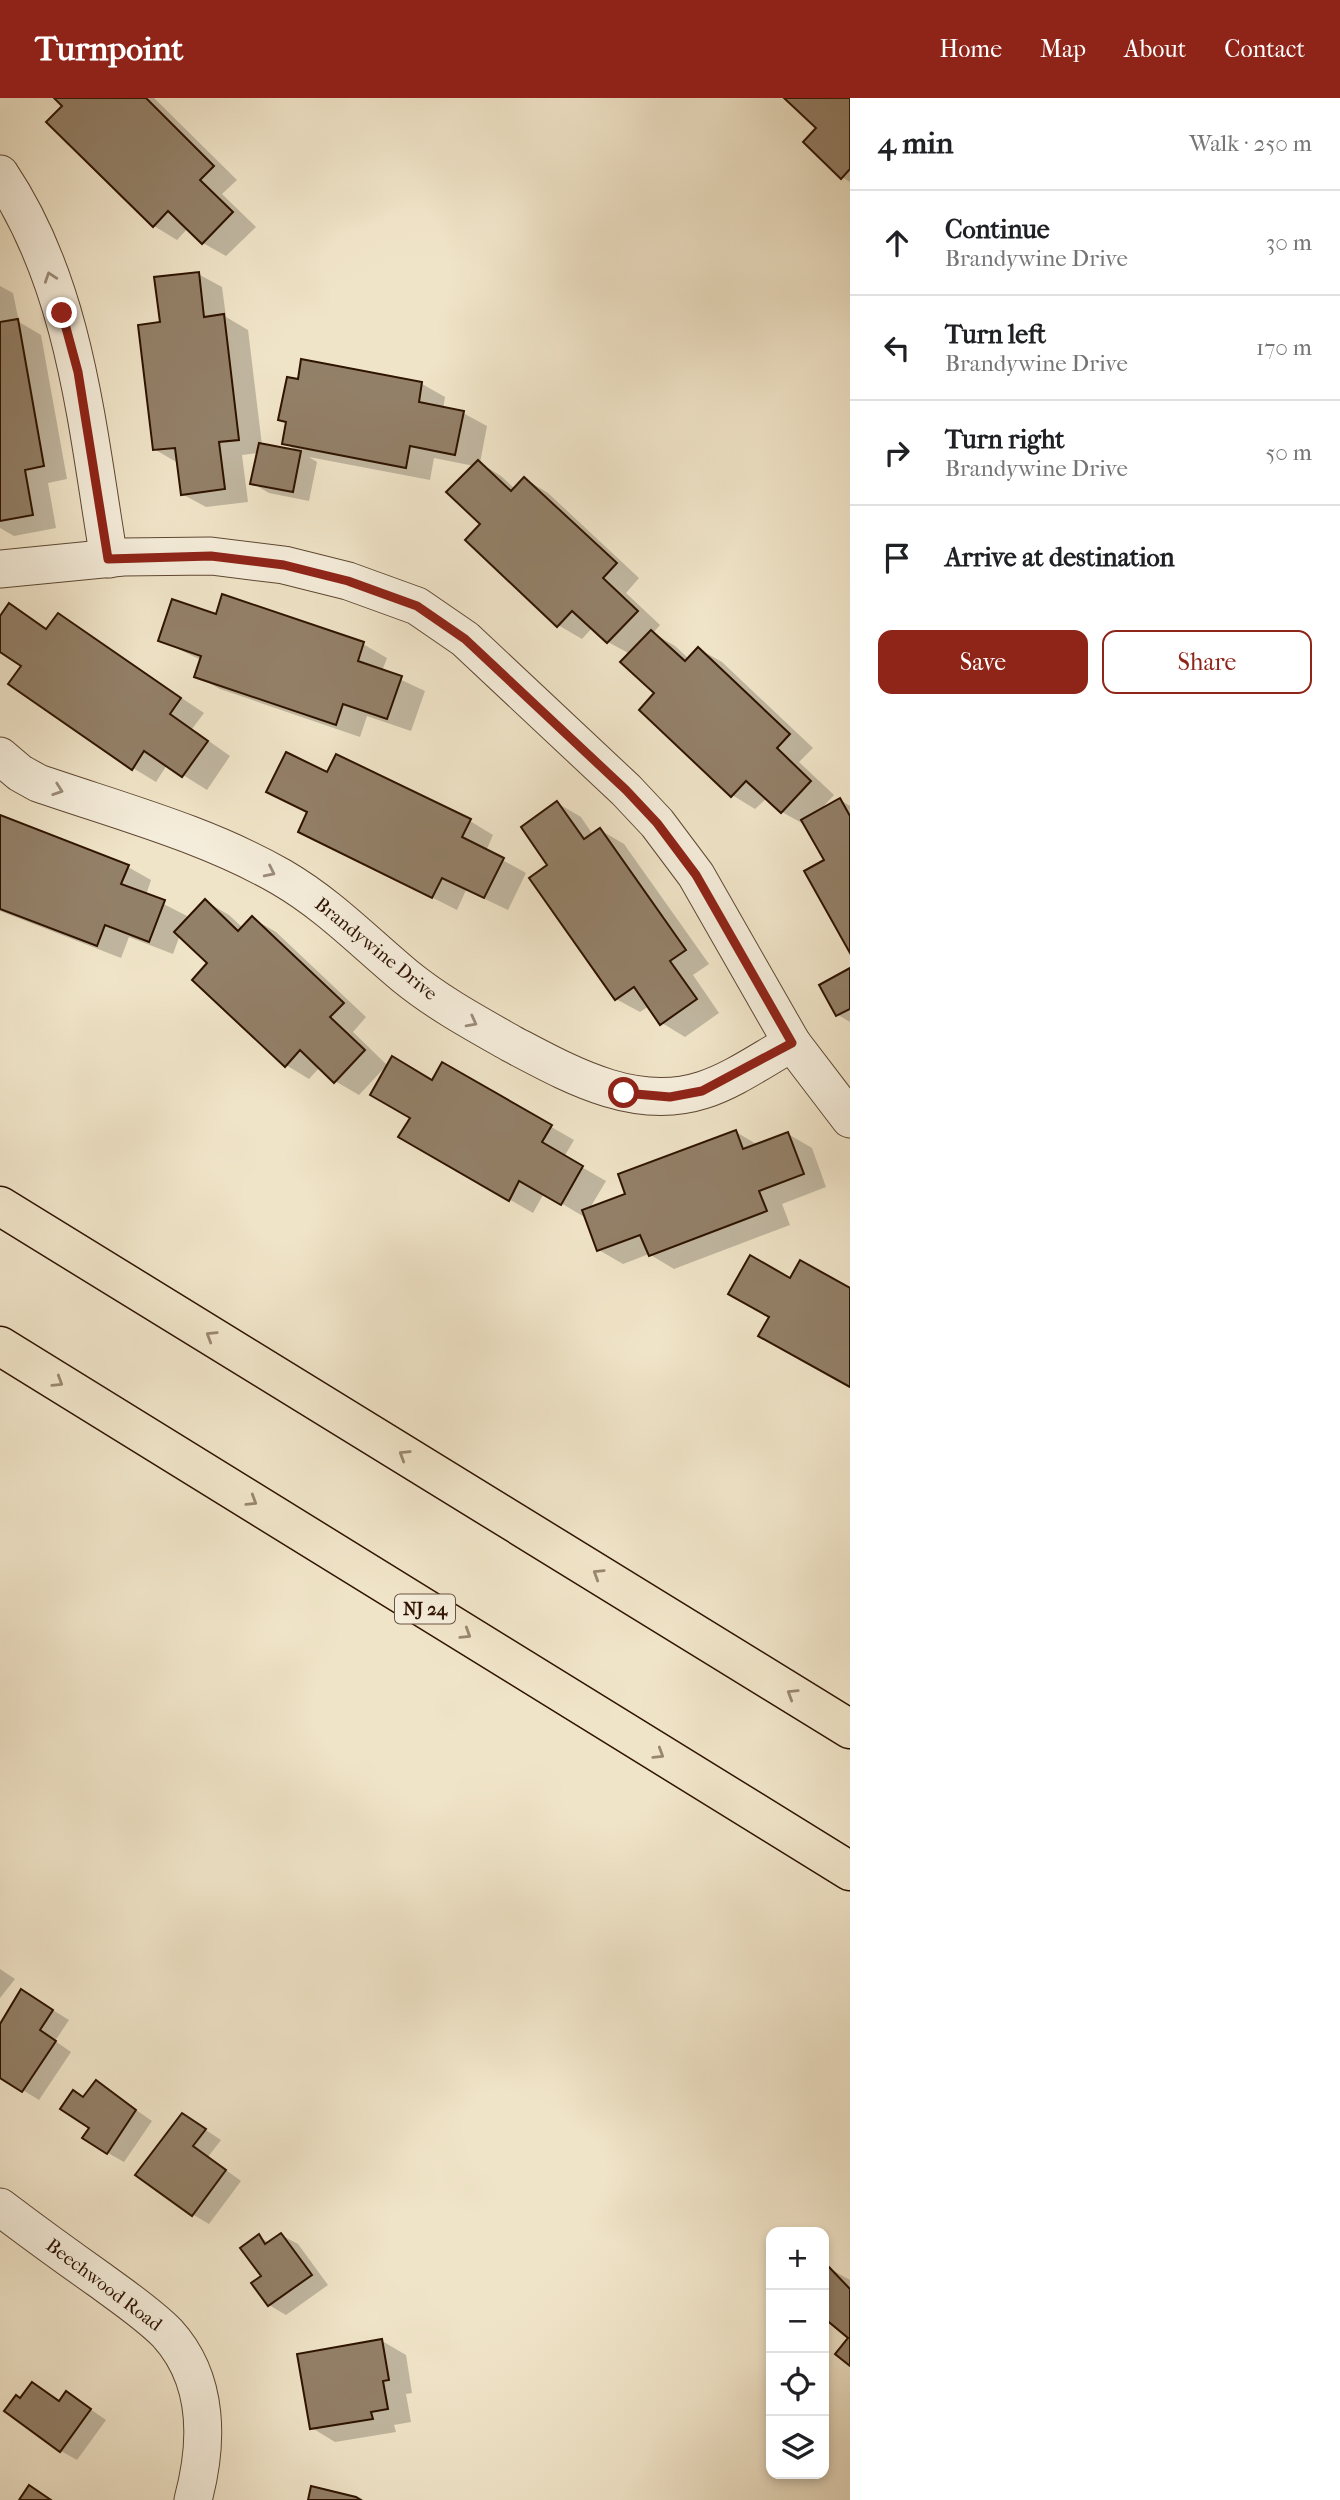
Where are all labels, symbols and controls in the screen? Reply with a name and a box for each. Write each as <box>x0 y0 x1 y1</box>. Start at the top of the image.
text: Turnpoint <box>35 30 183 69</box>
text: Home <box>940 35 1002 63</box>
text: Map <box>1040 35 1086 63</box>
text: About <box>1124 35 1186 63</box>
text: Contact <box>1224 35 1305 63</box>
text: 4 min <box>878 126 953 161</box>
text: Walk · 250 m <box>1189 130 1312 157</box>
text: Continue <box>945 214 1050 245</box>
icon: ahead <box>878 224 916 262</box>
text: 30 m <box>1266 229 1312 256</box>
text: Brandywine Drive <box>945 245 1128 272</box>
one-way arrow <box>44 271 59 283</box>
route end <box>46 297 77 328</box>
text: Turn left <box>945 319 1046 350</box>
icon: left <box>878 329 916 367</box>
text: 170 m <box>1256 334 1312 361</box>
text: Brandywine Drive <box>945 350 1128 377</box>
text: Turn right <box>945 424 1065 455</box>
icon: right <box>878 434 916 472</box>
text: 50 m <box>1265 439 1312 466</box>
text: Brandywine Drive <box>945 455 1128 482</box>
icon: arrive <box>878 539 916 577</box>
text: Arrive at destination <box>945 542 1175 573</box>
button: Save <box>878 630 1088 694</box>
button: Share <box>1102 630 1312 694</box>
one-way arrow <box>52 782 64 796</box>
one-way arrow <box>263 863 275 877</box>
street label: Brandywine Drive <box>310 893 442 1005</box>
one-way arrow <box>464 1013 477 1027</box>
route start <box>608 1077 639 1108</box>
one-way arrow <box>205 1331 218 1344</box>
one-way arrow <box>50 1373 63 1386</box>
one-way arrow <box>399 1451 412 1464</box>
one-way arrow <box>244 1493 257 1506</box>
one-way arrow <box>593 1570 606 1583</box>
road number: NJ 24 <box>395 1594 455 1624</box>
one-way arrow <box>458 1625 471 1638</box>
one-way arrow <box>786 1689 799 1702</box>
one-way arrow <box>652 1745 665 1758</box>
map controls <box>766 2227 829 2479</box>
button: + <box>766 2227 829 2290</box>
street label: Beechwood Road <box>42 2234 167 2336</box>
button: − <box>766 2290 829 2353</box>
button: locate <box>766 2353 829 2416</box>
button: layers <box>766 2416 829 2479</box>

